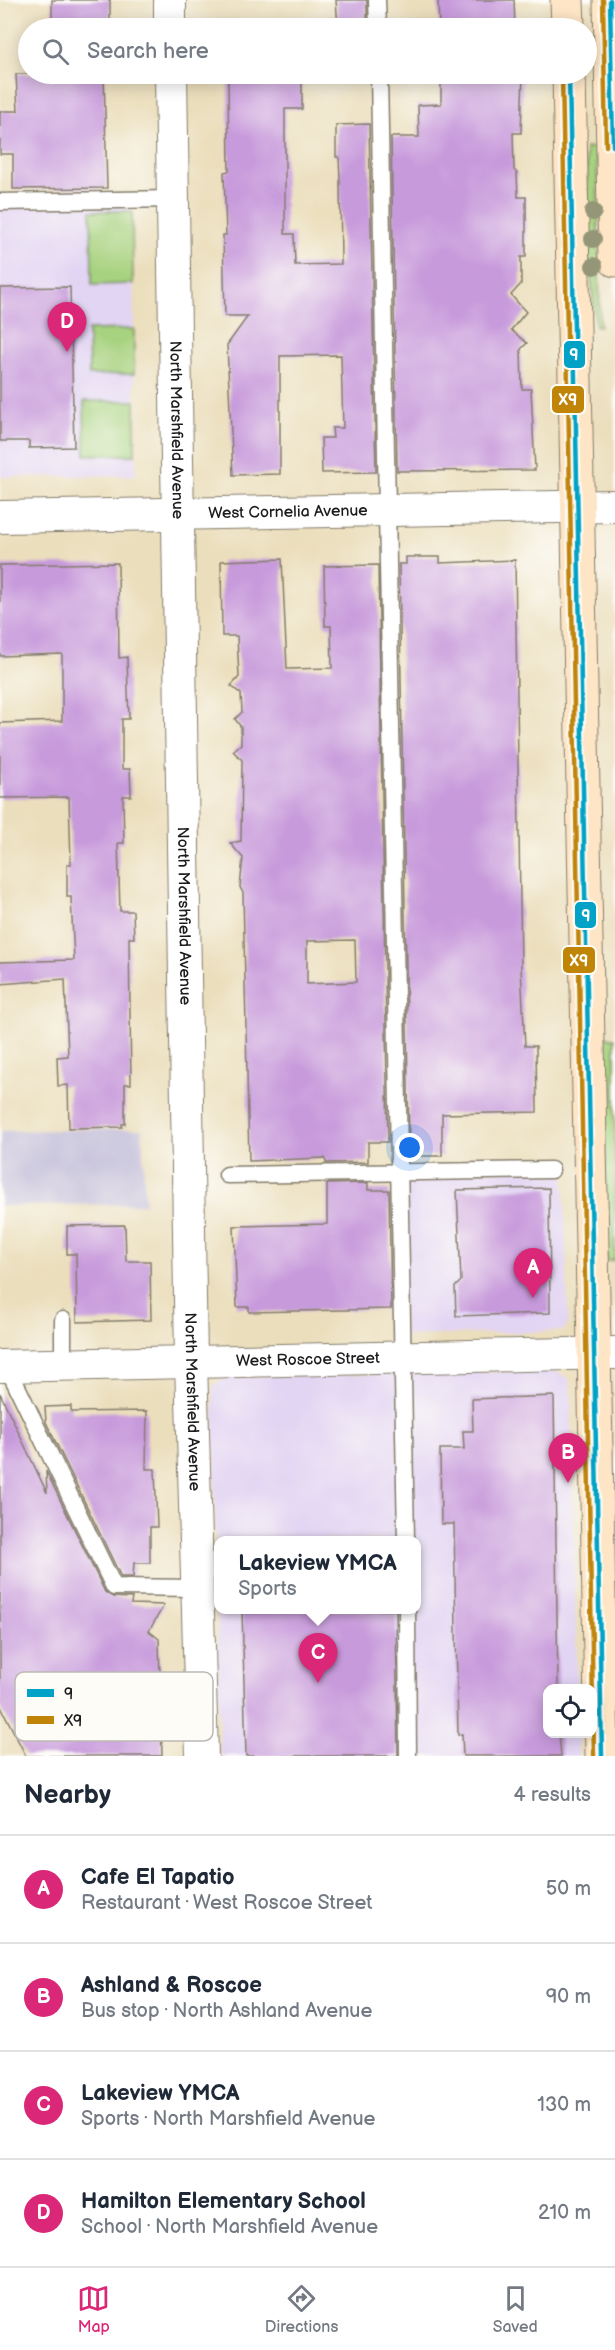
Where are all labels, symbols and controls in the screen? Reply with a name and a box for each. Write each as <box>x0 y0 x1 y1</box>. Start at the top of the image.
search box <box>18 18 597 84</box>
icon: search <box>39 35 72 68</box>
text: Search here <box>87 38 209 65</box>
pin: D <box>48 302 86 352</box>
street label: North Marshfield Avenue <box>166 340 187 520</box>
line badge: 9 <box>563 340 586 369</box>
text: 9 <box>569 346 579 365</box>
line badge: X9 <box>551 385 585 414</box>
text: X9 <box>559 391 577 410</box>
street label: West Cornelia Avenue <box>208 501 368 523</box>
street label: North Marshfield Avenue <box>173 826 195 1006</box>
line badge: 9 <box>574 901 597 929</box>
text: 9 <box>581 907 591 926</box>
line badge: X9 <box>562 946 596 974</box>
text: X9 <box>570 952 588 971</box>
your location <box>395 1133 424 1162</box>
pin: A <box>514 1248 552 1298</box>
street label: North Marshfield Avenue <box>181 1312 204 1492</box>
street label: West Roscoe Street <box>236 1348 380 1371</box>
pin: B <box>548 1434 588 1483</box>
popup <box>214 1536 421 1614</box>
text: Lakeview YMCA <box>238 1550 397 1577</box>
text: Sports <box>238 1577 297 1601</box>
pin: C <box>298 1634 338 1683</box>
legend <box>15 1672 213 1741</box>
map controls <box>543 1684 597 1738</box>
button: locate <box>543 1684 597 1738</box>
text: 9 <box>64 1685 73 1704</box>
text: X9 <box>63 1712 82 1731</box>
text: Nearby <box>24 1780 111 1811</box>
text: 4 results <box>513 1783 591 1807</box>
text: Cafe El Tapatio <box>81 1864 234 1891</box>
text: A <box>37 1877 50 1901</box>
text: 50 m <box>546 1877 591 1901</box>
text: Restaurant · West Roscoe Street <box>81 1891 372 1915</box>
text: Ashland & Roscoe <box>81 1972 262 1999</box>
text: B <box>36 1985 51 2009</box>
text: 90 m <box>546 1985 591 2009</box>
text: Bus stop · North Ashland Avenue <box>81 1999 372 2023</box>
text: Lakeview YMCA <box>81 2080 240 2107</box>
text: C <box>36 2093 51 2117</box>
text: 130 m <box>537 2093 591 2117</box>
text: Sports · North Marshfield Avenue <box>81 2107 375 2131</box>
text: Hamilton Elementary School <box>81 2188 366 2215</box>
text: D <box>37 2201 50 2225</box>
text: 210 m <box>538 2201 591 2225</box>
text: School · North Marshfield Avenue <box>81 2215 378 2239</box>
tab: Map <box>77 2282 110 2337</box>
tab: Directions <box>265 2282 338 2337</box>
tab: Saved <box>493 2282 538 2337</box>

